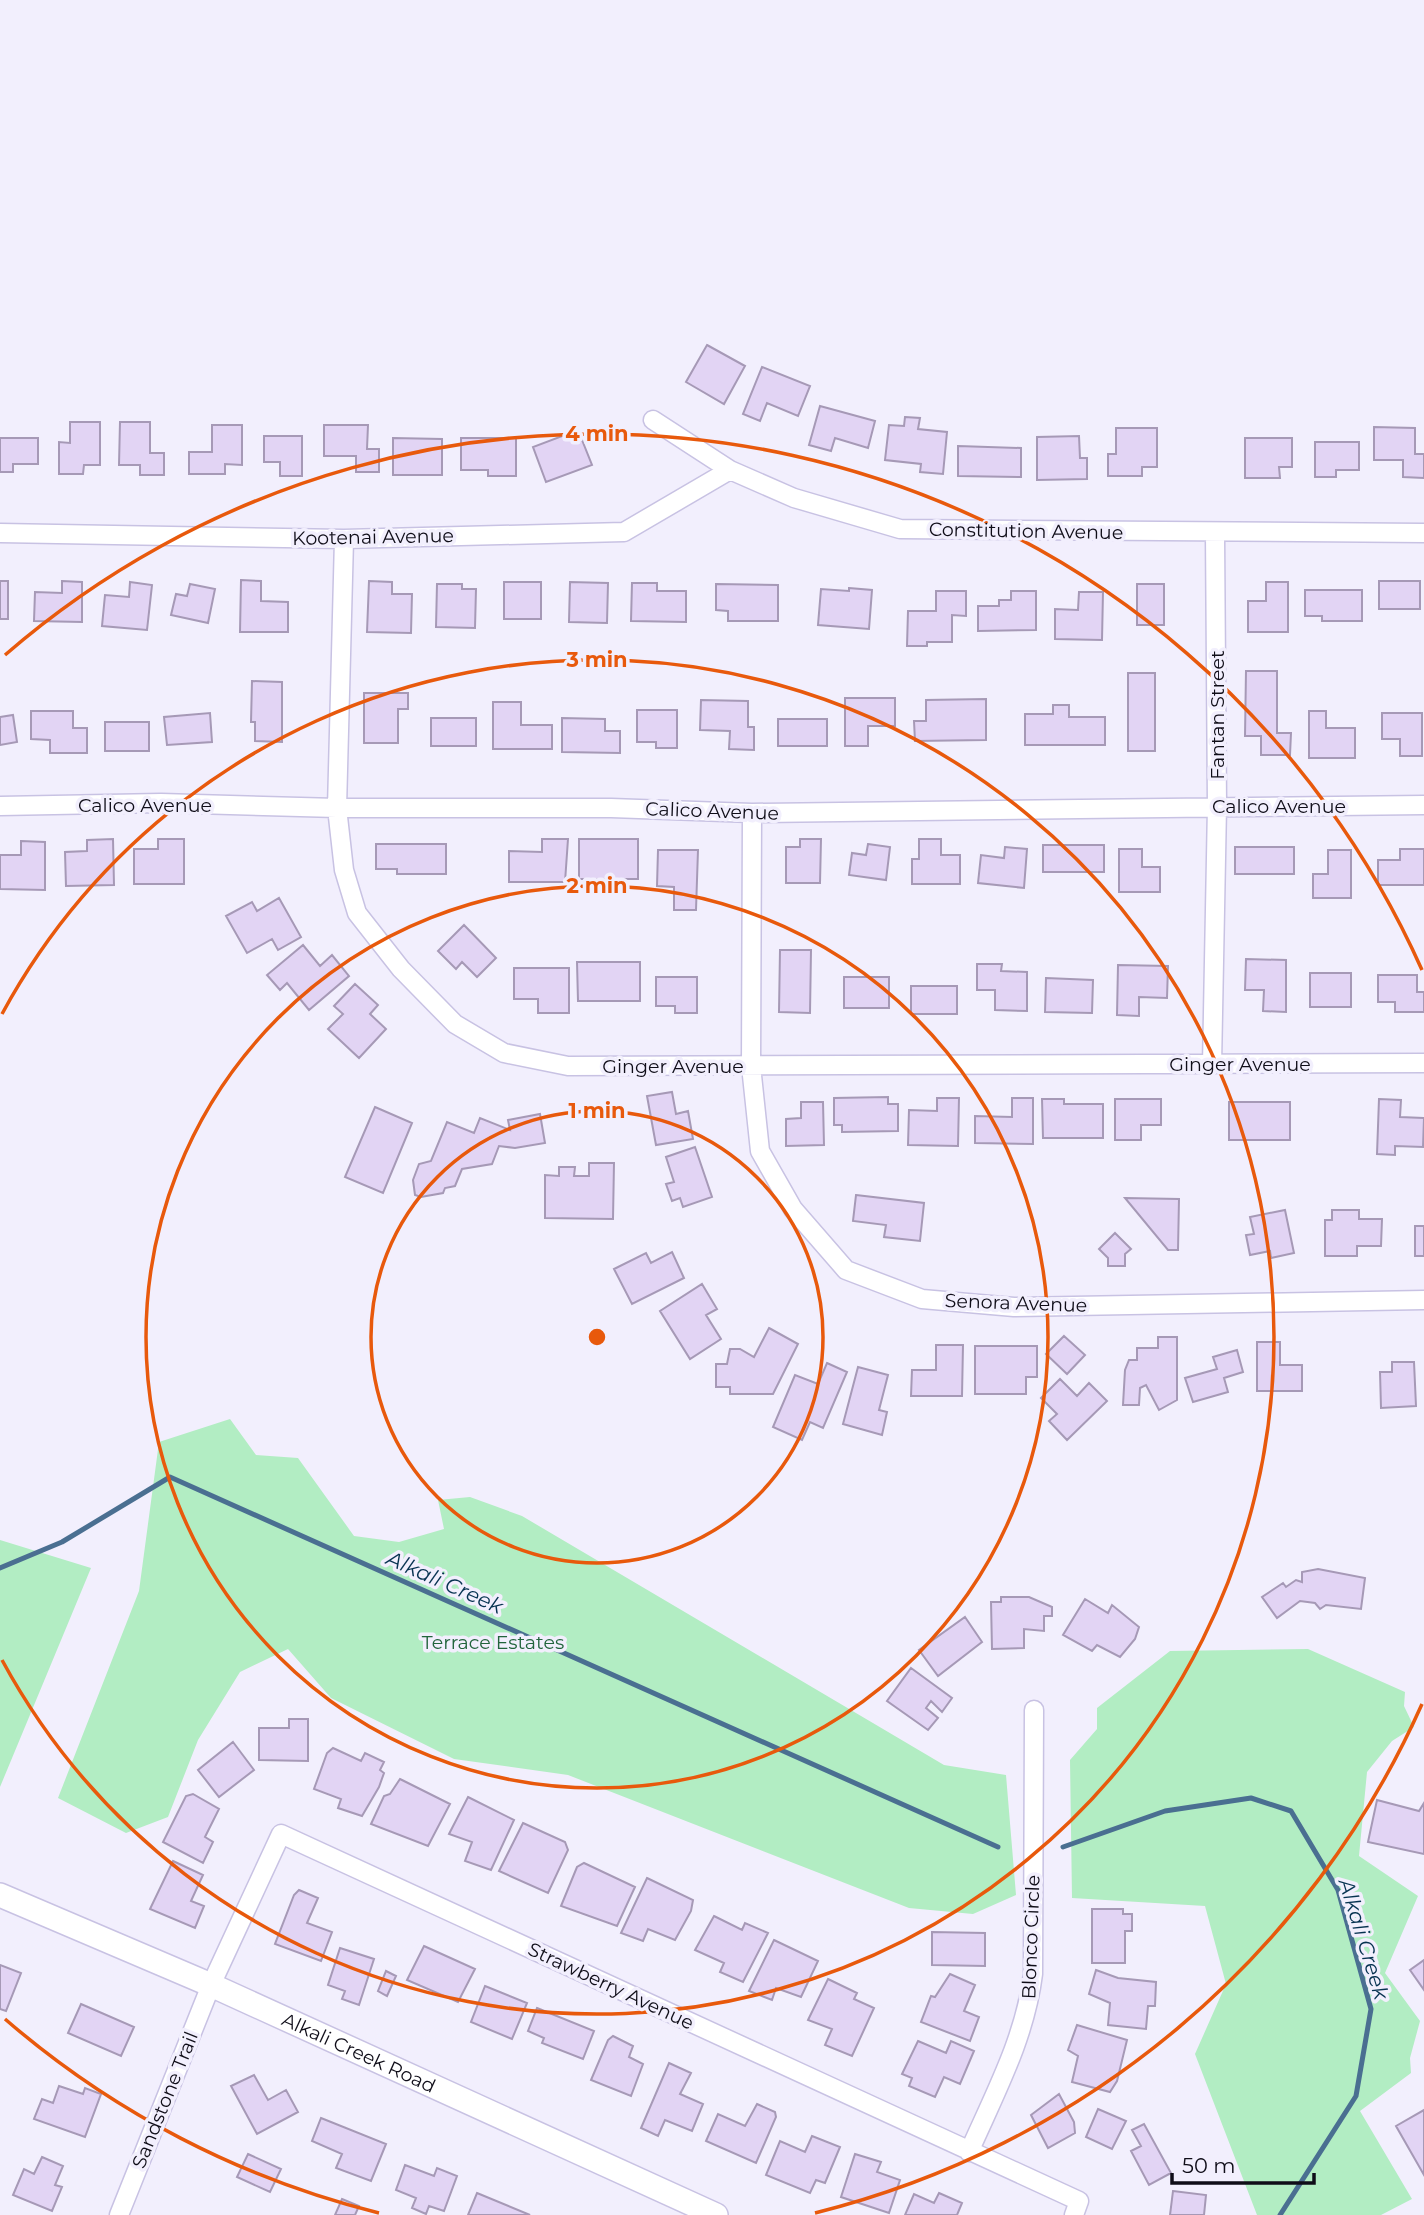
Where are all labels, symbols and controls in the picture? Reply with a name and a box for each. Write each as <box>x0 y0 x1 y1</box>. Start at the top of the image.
text: 4 min <box>565 421 629 446</box>
street label: Constitution Avenue <box>929 518 1123 544</box>
street label: Kootenai Avenue <box>292 524 454 550</box>
text: 3 min <box>565 647 628 672</box>
street label: Fantan Street <box>1206 650 1229 780</box>
street label: Calico Avenue <box>78 794 212 817</box>
street label: Calico Avenue <box>1212 795 1346 818</box>
street label: Calico Avenue <box>645 797 779 825</box>
text: 2 min <box>566 873 628 898</box>
street label: Ginger Avenue <box>1169 1053 1311 1076</box>
street label: Ginger Avenue <box>602 1055 744 1078</box>
text: 1 min <box>568 1098 626 1123</box>
street label: Senora Avenue <box>944 1289 1088 1317</box>
centre of rings <box>585 1325 609 1349</box>
water label: Alkali Creek <box>381 1544 509 1619</box>
park label: Terrace Estates <box>422 1631 564 1654</box>
street label: Blonco Circle <box>1017 1874 1045 2000</box>
water label: Alkali Creek <box>1333 1874 1395 2004</box>
street label: Strawberry Avenue <box>524 1937 698 2035</box>
street label: Alkali Creek Road <box>279 2007 439 2097</box>
street label: Sandstone Trail <box>127 2028 203 2172</box>
scale bar <box>1172 2142 1314 2186</box>
text: 50 m <box>1182 2153 1236 2178</box>

